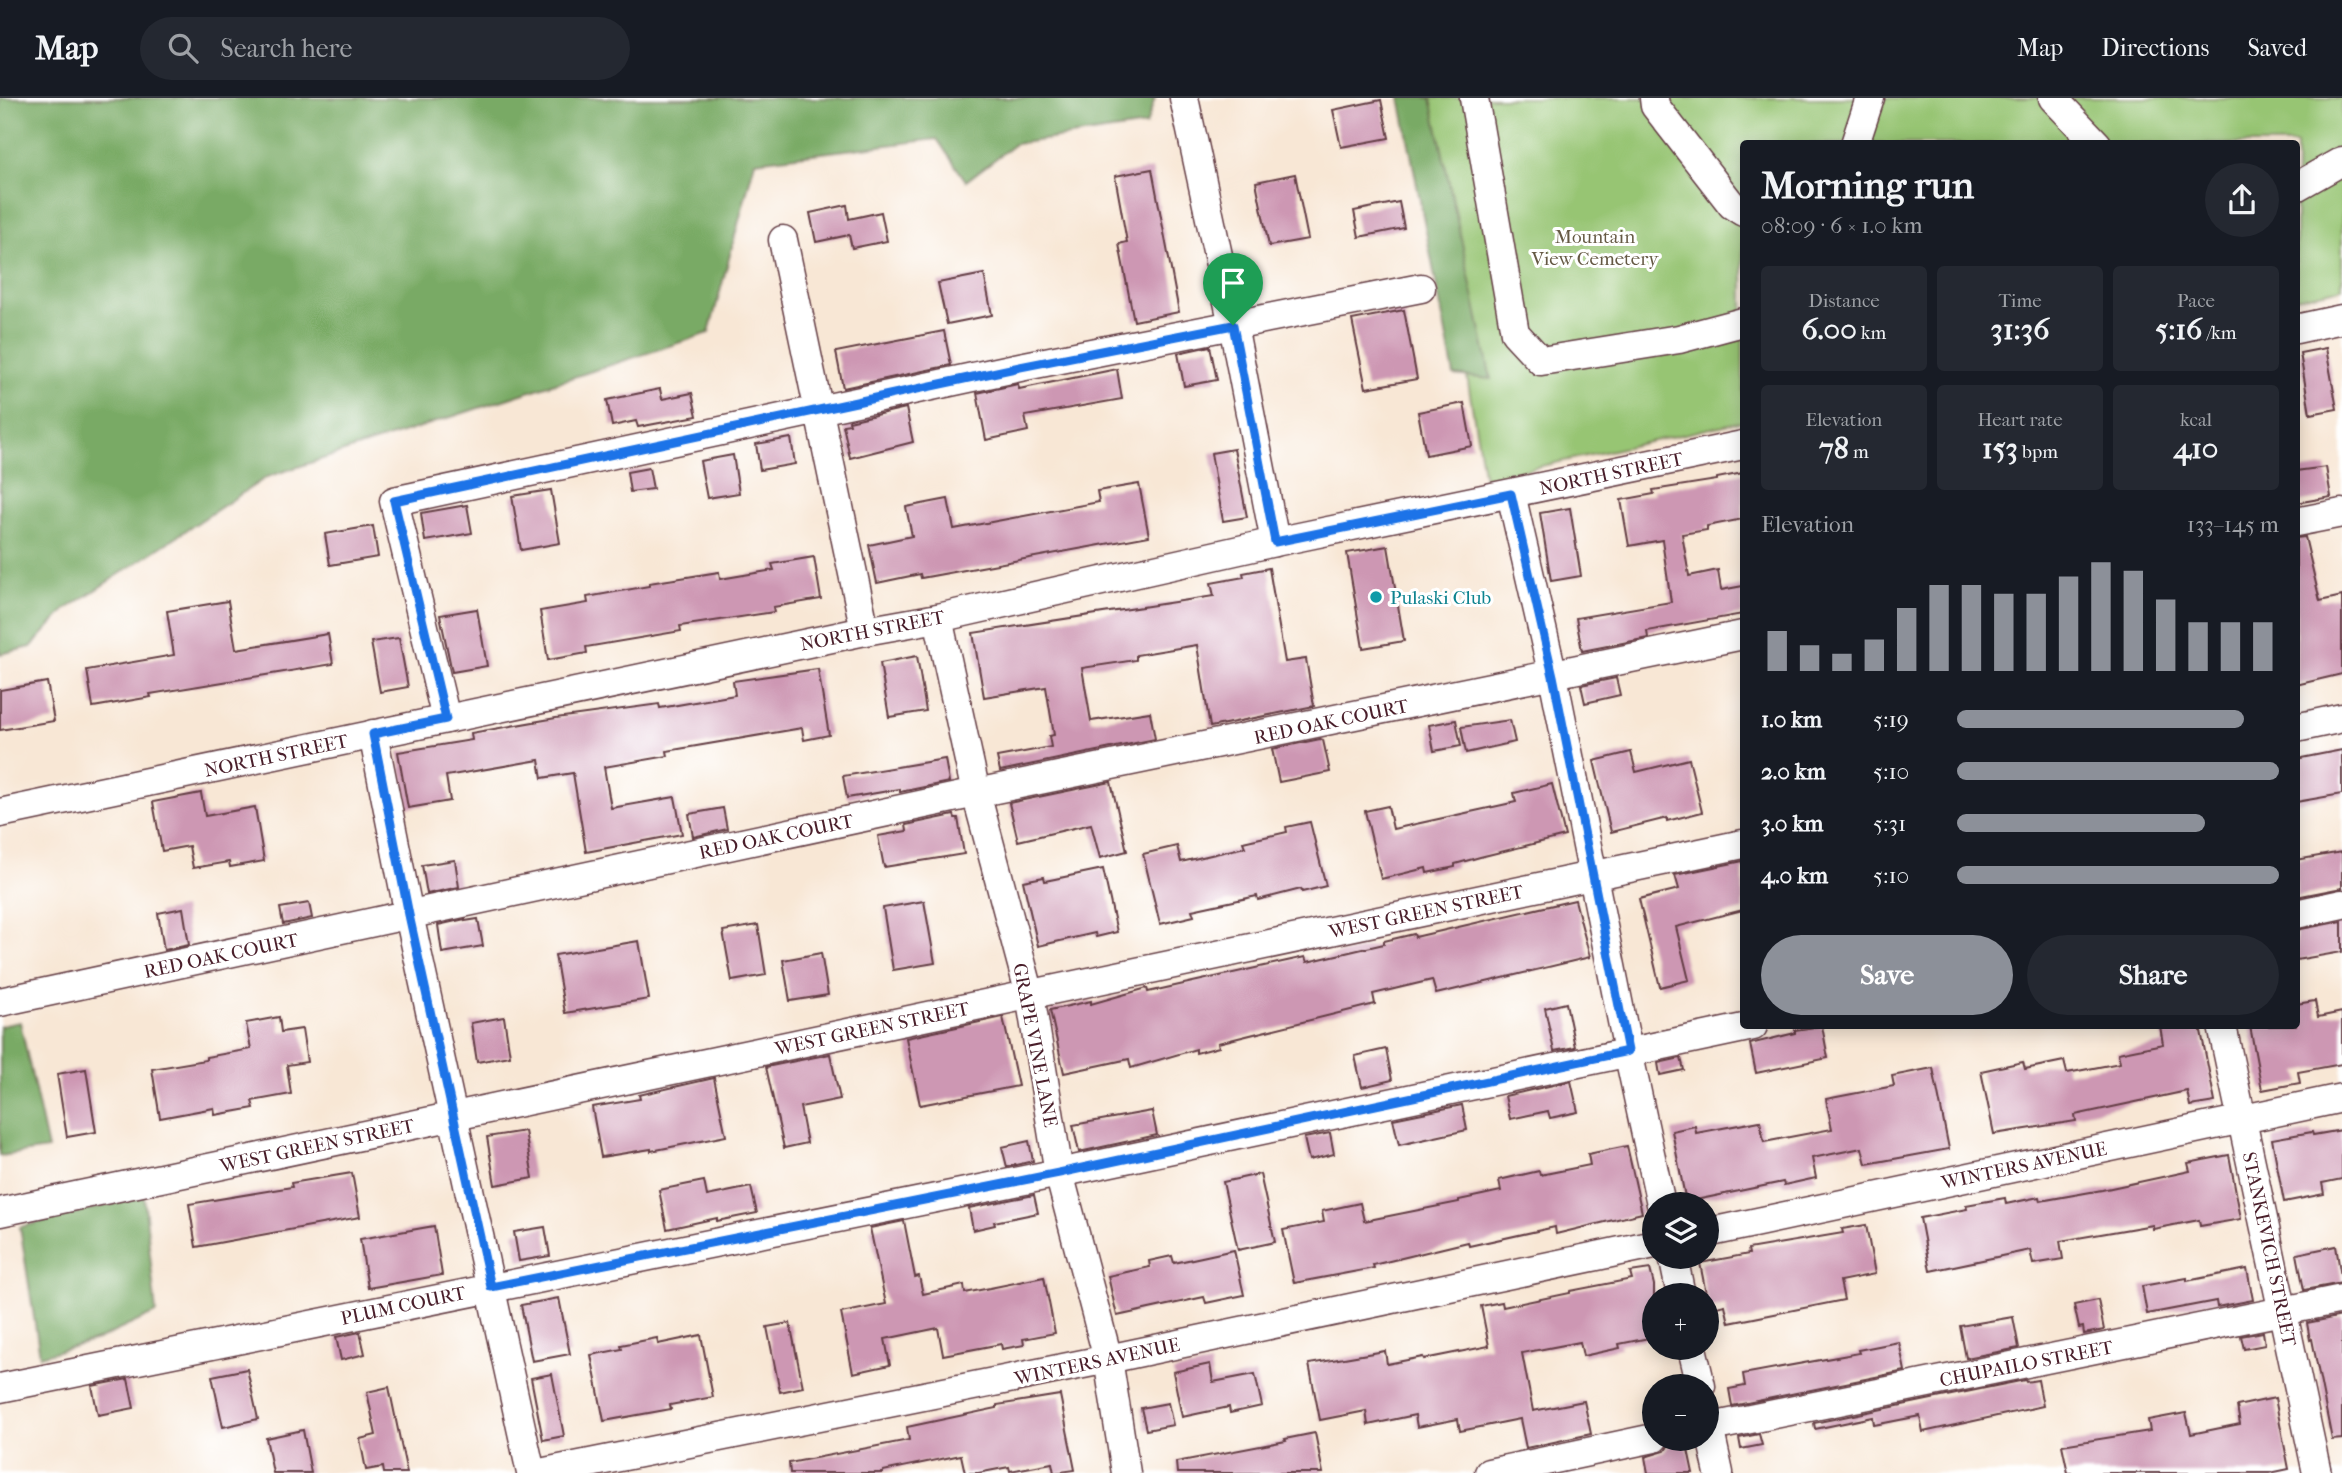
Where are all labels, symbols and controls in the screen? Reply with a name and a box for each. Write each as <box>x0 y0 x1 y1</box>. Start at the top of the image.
search box <box>140 17 630 80</box>
text: Map <box>35 29 98 68</box>
icon: search <box>164 29 202 67</box>
text: Search here <box>220 33 352 64</box>
text: Map <box>2017 34 2063 62</box>
text: Directions <box>2101 34 2209 62</box>
text: Saved <box>2247 34 2307 62</box>
text: Morning run <box>1761 163 1974 208</box>
button: share <box>2205 163 2279 237</box>
text: 08:09 · 6 × 1.0 km <box>1761 212 1923 239</box>
park label: Mountain View Cemetery <box>1531 226 1659 270</box>
pin <box>1203 253 1263 325</box>
icon: arrive <box>1214 264 1252 302</box>
text: Distance <box>1808 290 1880 312</box>
text: Time <box>1998 290 2042 312</box>
text: Pace <box>2177 290 2215 312</box>
text: 6.00 <box>1802 312 1857 347</box>
text: 31:36 <box>1991 312 2049 347</box>
text: 5:16 <box>2155 312 2202 347</box>
text: km <box>1857 322 1886 344</box>
text: /km <box>2202 322 2237 344</box>
text: Elevation <box>1806 409 1882 431</box>
text: Heart rate <box>1977 409 2063 431</box>
text: kcal <box>2180 409 2212 431</box>
text: 78 <box>1819 431 1849 466</box>
text: 153 <box>1982 431 2018 466</box>
text: 410 <box>2174 431 2218 466</box>
text: m <box>1849 441 1869 463</box>
text: bpm <box>2018 441 2058 463</box>
street label: NORTH STREET <box>1537 448 1685 500</box>
text: Elevation <box>1761 511 1854 538</box>
text: 133–145 m <box>2187 511 2279 538</box>
place label: Pulaski Club <box>1390 587 1491 609</box>
marker: Pulaski Club <box>1368 589 1384 605</box>
street label: NORTH STREET <box>798 606 946 656</box>
street label: RED OAK COURT <box>1252 695 1411 749</box>
text: 1.0 km <box>1761 706 1822 733</box>
text: 5:19 <box>1873 706 1909 733</box>
street label: NORTH STREET <box>202 730 350 782</box>
text: 2.0 km <box>1761 758 1826 785</box>
text: 5:10 <box>1873 758 1909 785</box>
street label: RED OAK COURT <box>697 810 856 864</box>
text: 3.0 km <box>1761 810 1823 837</box>
text: 5:31 <box>1873 810 1906 837</box>
text: 4.0 km <box>1761 862 1828 889</box>
text: 5:10 <box>1873 862 1909 889</box>
street label: WEST GREEN STREET <box>1326 881 1526 944</box>
street label: RED OAK COURT <box>142 929 301 983</box>
button: Save <box>1761 935 2013 1015</box>
button: Share <box>2027 935 2279 1015</box>
street label: GRAPE VINE LANE <box>1008 961 1062 1129</box>
street label: WEST GREEN STREET <box>772 998 972 1061</box>
street label: WEST GREEN STREET <box>217 1115 417 1178</box>
street label: WINTERS AVENUE <box>1939 1138 2109 1194</box>
street label: STANKEVICH STREET <box>2238 1150 2300 1349</box>
map controls <box>1642 1192 1719 1451</box>
button: layers <box>1642 1192 1719 1269</box>
street label: PLUM COURT <box>339 1282 468 1330</box>
button: + <box>1642 1283 1719 1360</box>
street label: WINTERS AVENUE <box>1012 1334 1182 1390</box>
street label: CHUPAILO STREET <box>1938 1336 2115 1392</box>
button: − <box>1642 1374 1719 1451</box>

